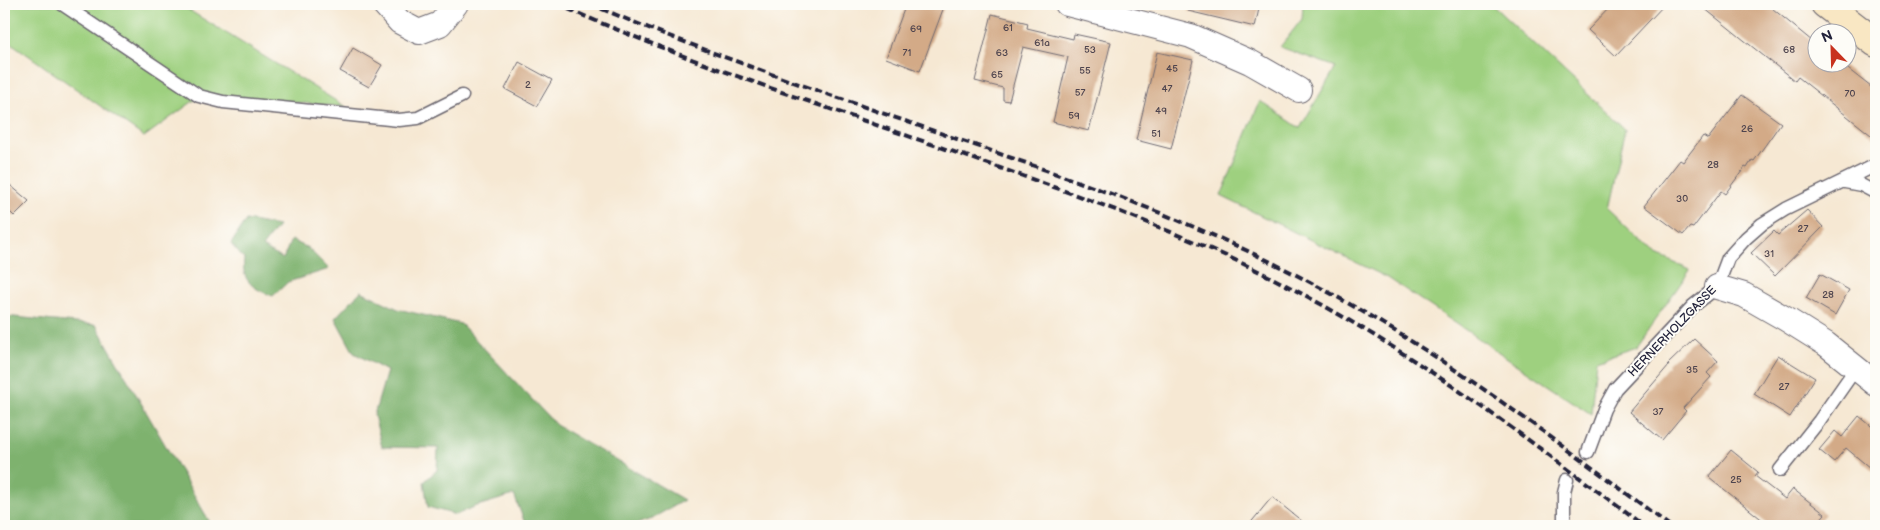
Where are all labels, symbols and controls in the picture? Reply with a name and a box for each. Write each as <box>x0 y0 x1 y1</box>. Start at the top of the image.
house number: 61 <box>1003 22 1013 34</box>
north arrow <box>1808 22 1858 72</box>
house number: 69 <box>910 23 922 35</box>
text: N <box>1819 27 1835 46</box>
house number: 61a <box>1034 37 1050 49</box>
house number: 53 <box>1084 44 1096 56</box>
house number: 68 <box>1783 44 1795 56</box>
house number: 71 <box>903 47 912 59</box>
house number: 63 <box>996 47 1008 59</box>
house number: 45 <box>1166 63 1178 75</box>
house number: 55 <box>1079 65 1091 77</box>
house number: 65 <box>991 69 1003 81</box>
house number: 2 <box>525 79 531 91</box>
house number: 47 <box>1161 83 1173 95</box>
house number: 57 <box>1075 87 1085 99</box>
house number: 70 <box>1845 88 1856 100</box>
house number: 49 <box>1155 105 1167 117</box>
house number: 59 <box>1068 110 1080 122</box>
house number: 26 <box>1741 123 1753 135</box>
house number: 51 <box>1151 128 1161 140</box>
house number: 28 <box>1707 159 1719 171</box>
house number: 30 <box>1676 193 1688 205</box>
house number: 27 <box>1798 223 1808 235</box>
house number: 31 <box>1764 248 1774 260</box>
street label: HERNERHOLZGASSE <box>1625 283 1720 380</box>
house number: 28 <box>1822 289 1834 301</box>
house number: 35 <box>1686 364 1698 376</box>
house number: 27 <box>1779 381 1789 393</box>
house number: 37 <box>1652 406 1664 418</box>
house number: 25 <box>1730 474 1742 486</box>

